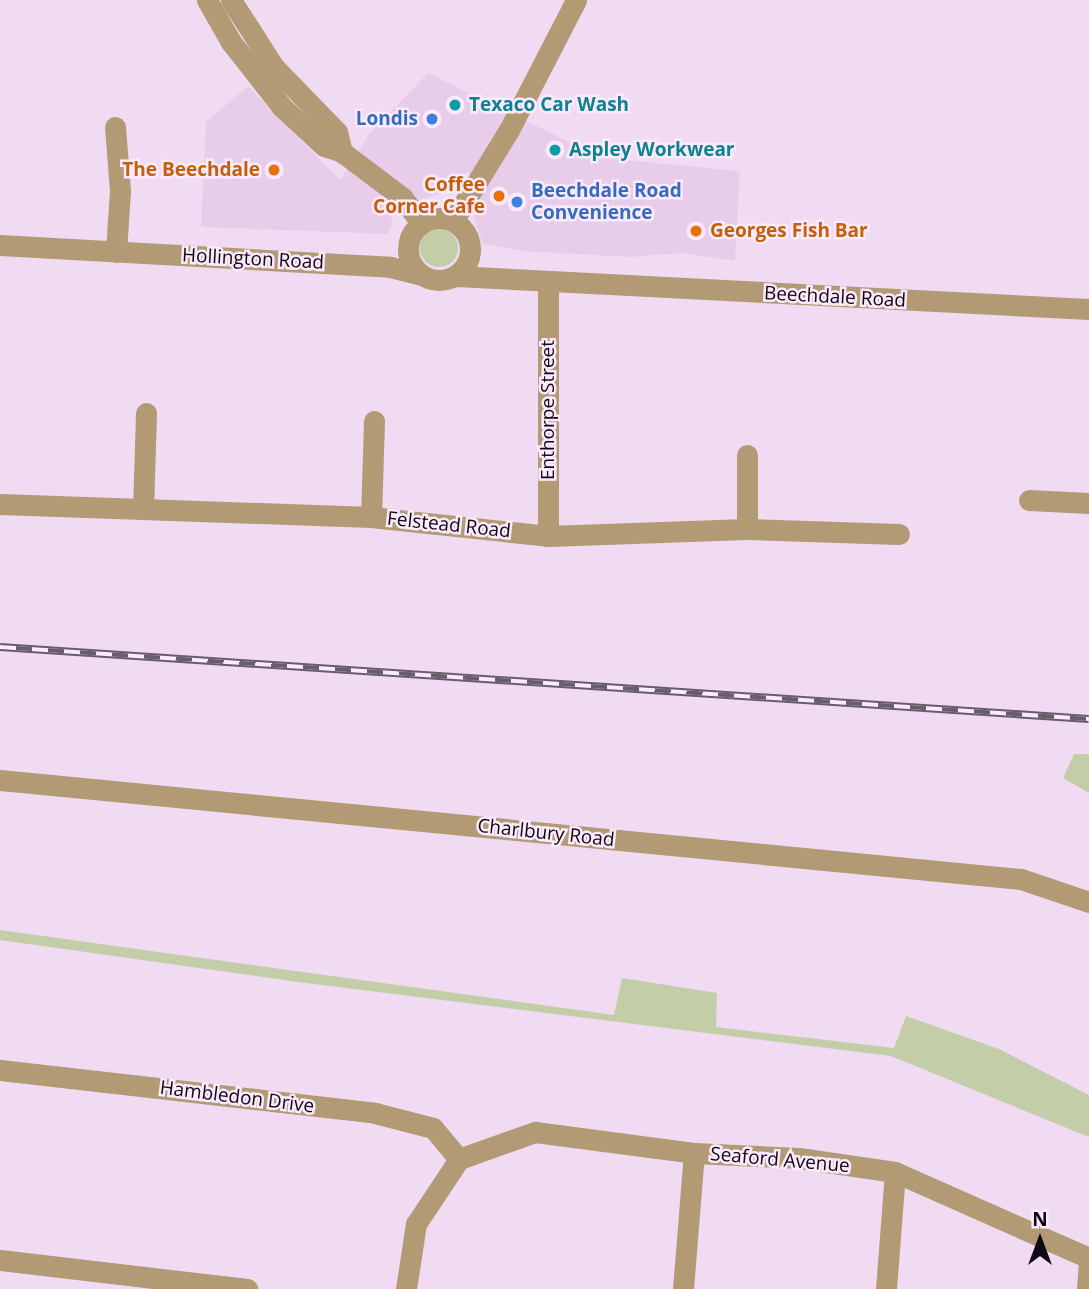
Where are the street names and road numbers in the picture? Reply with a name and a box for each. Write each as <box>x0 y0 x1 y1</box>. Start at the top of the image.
street label: Hollington Road <box>182 244 324 274</box>
street label: Beechdale Road <box>763 282 907 312</box>
street label: Enthorpe Street <box>537 340 559 480</box>
street label: Felstead Road <box>386 507 512 543</box>
street label: Charlbury Road <box>476 814 616 852</box>
street label: Hambledon Drive <box>158 1076 316 1118</box>
street label: Seaford Avenue <box>709 1143 851 1177</box>

